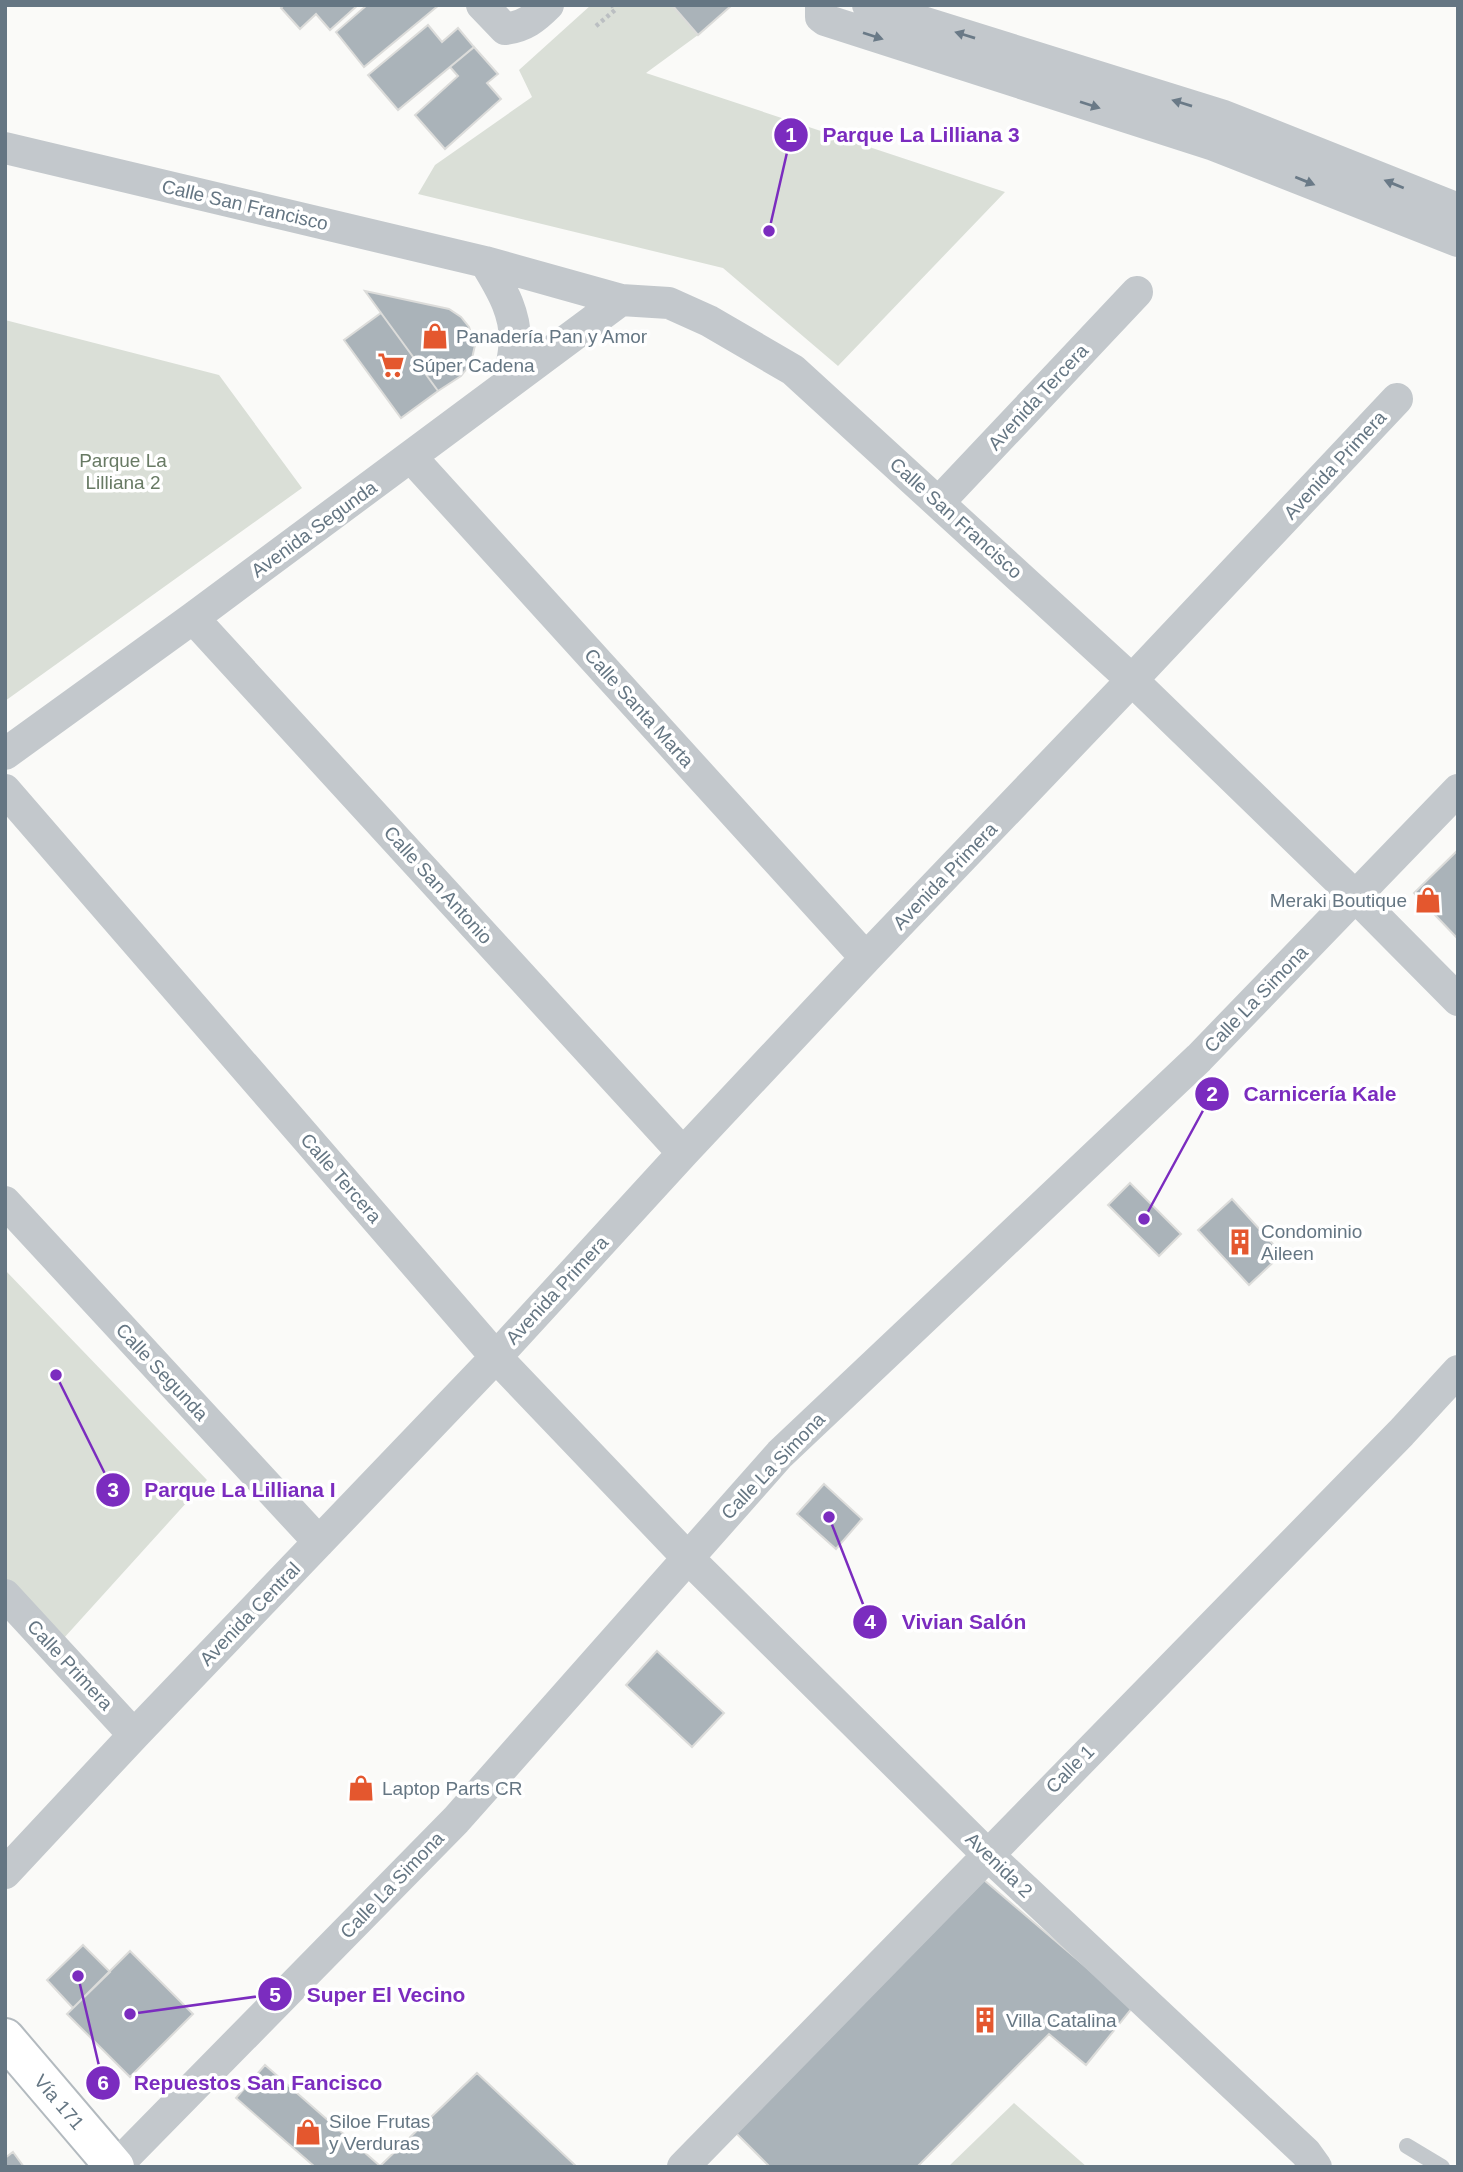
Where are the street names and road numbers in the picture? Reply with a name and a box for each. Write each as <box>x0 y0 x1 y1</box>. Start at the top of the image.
street label: Calle San Francisco <box>160 176 330 234</box>
street label: Avenida Tercera <box>984 340 1093 454</box>
street label: Avenida Primera <box>1280 406 1391 523</box>
street label: Calle San Francisco <box>886 453 1026 583</box>
street label: Avenida Segunda <box>247 476 381 581</box>
street label: Calle Santa Marta <box>580 644 698 772</box>
street label: Avenida Primera <box>889 818 1002 934</box>
street label: Calle San Antonio <box>380 822 496 948</box>
street label: Calle La Simona <box>1200 941 1312 1056</box>
street label: Calle Tercera <box>296 1129 386 1227</box>
street label: Avenida Primera <box>502 1231 613 1348</box>
street label: Calle Segunda <box>112 1319 212 1425</box>
street label: Calle La Simona <box>717 1408 829 1523</box>
street label: Avenida Central <box>196 1558 304 1670</box>
street label: Calle Primera <box>23 1616 117 1715</box>
street label: Calle 1 <box>1042 1741 1098 1797</box>
street label: Calle La Simona <box>336 1827 448 1942</box>
street label: Avenida 2 <box>961 1828 1037 1902</box>
street label: Vía 171 <box>30 2070 89 2134</box>

